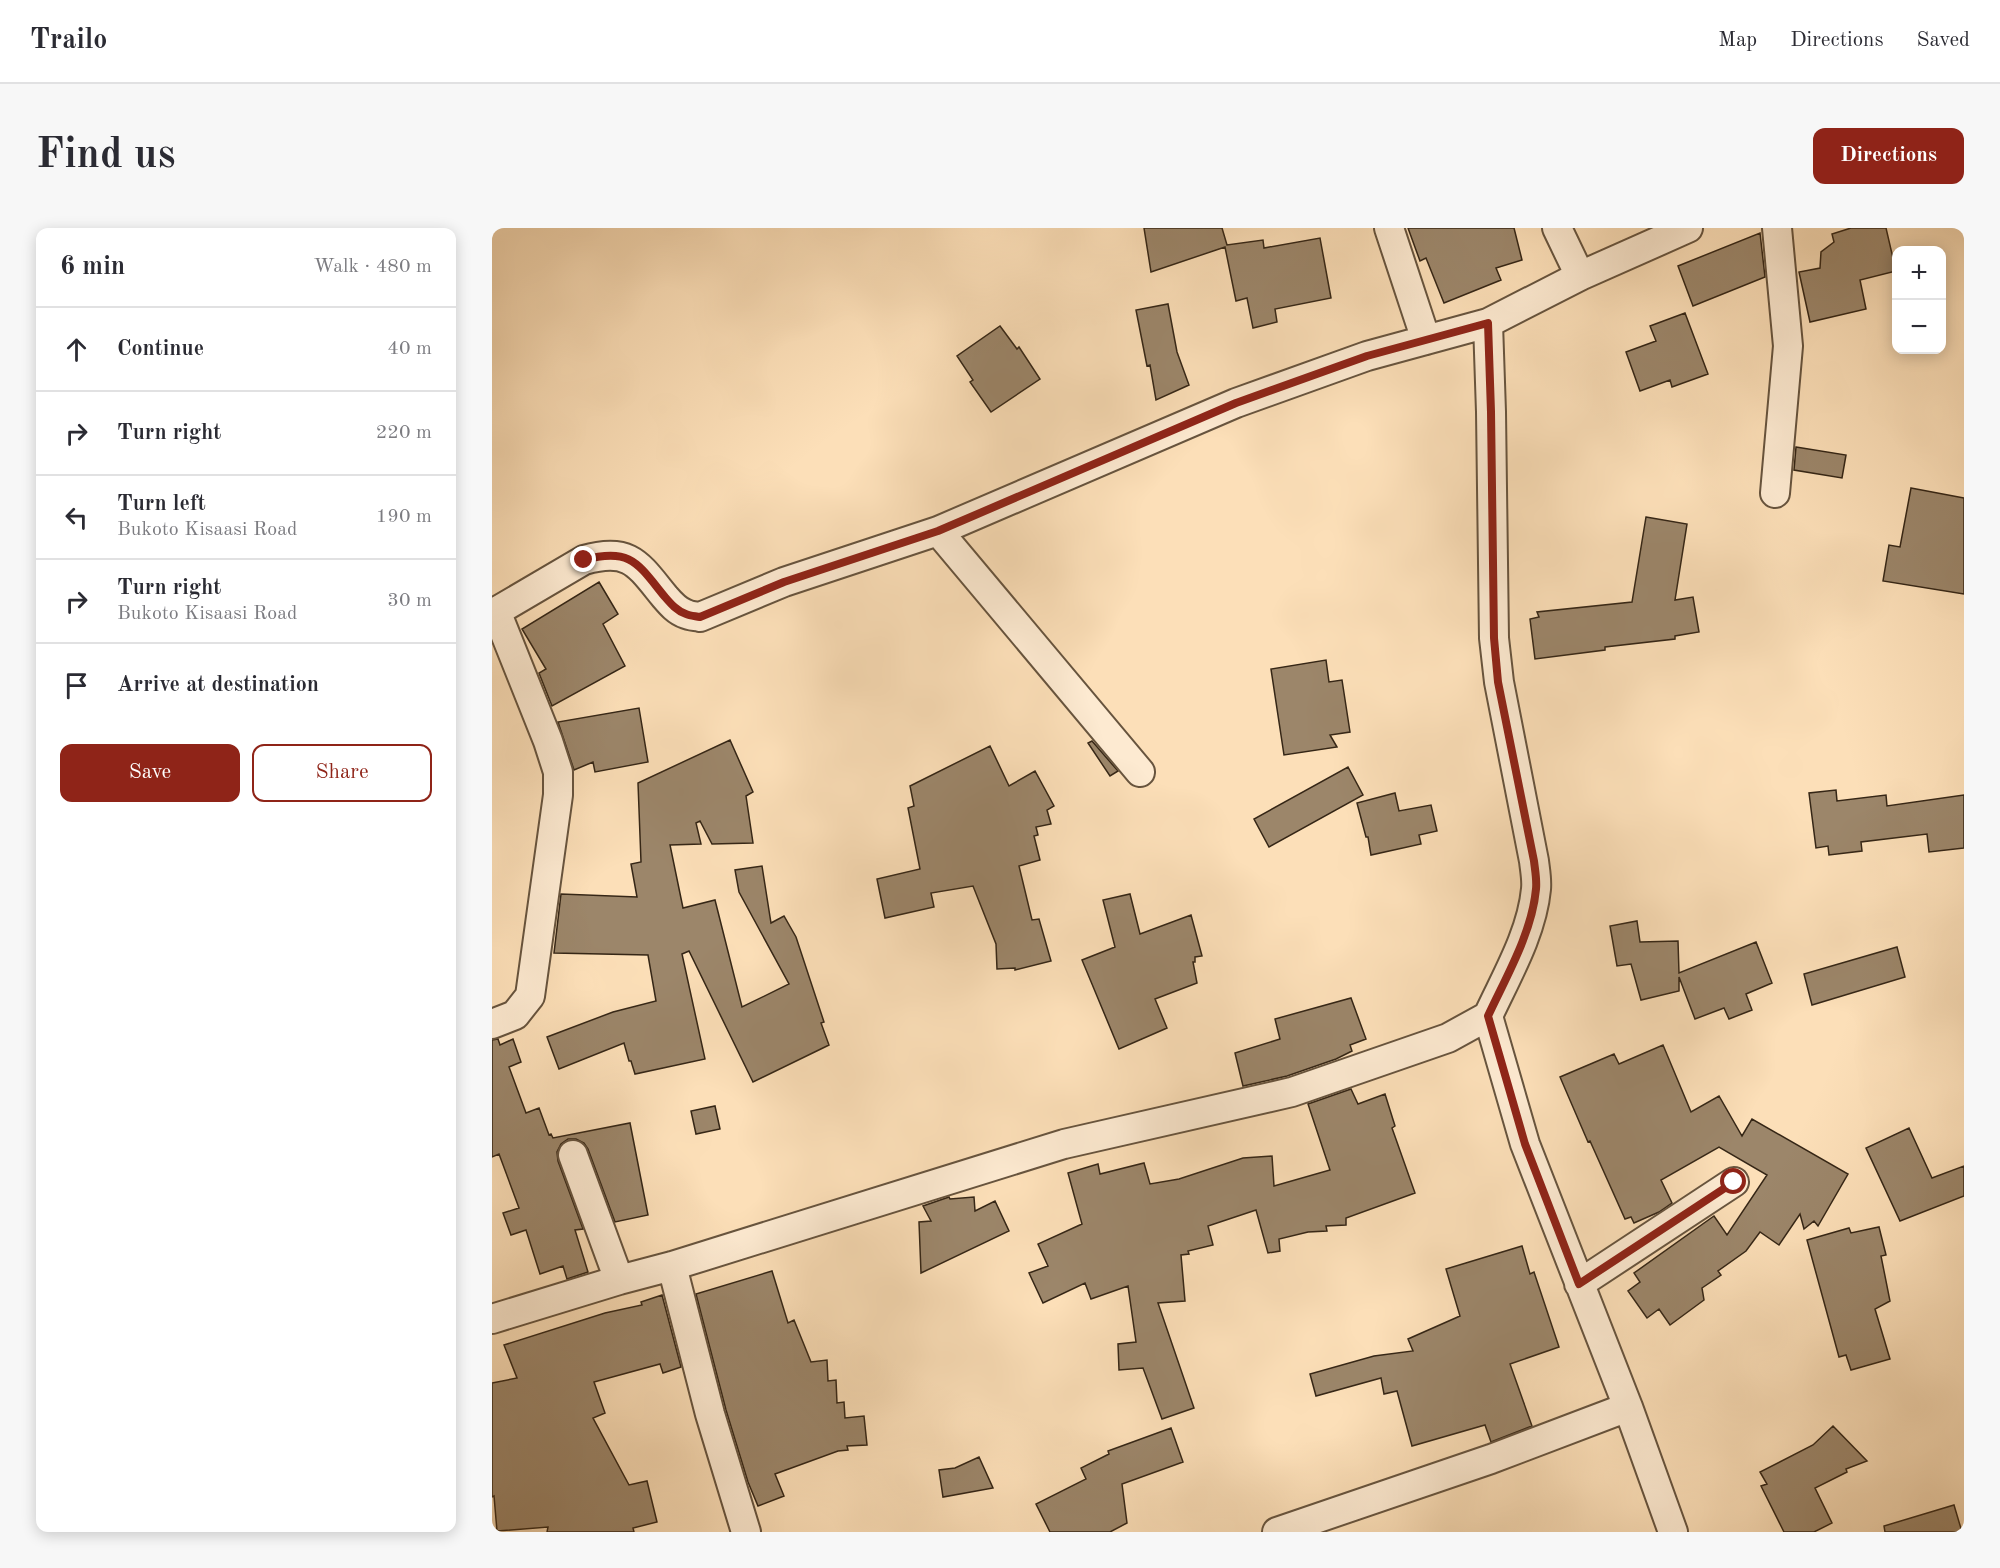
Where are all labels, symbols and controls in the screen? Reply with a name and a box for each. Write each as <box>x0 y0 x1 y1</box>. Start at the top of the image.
text: Trailo <box>30 27 107 55</box>
text: Map <box>1718 30 1757 51</box>
text: Directions <box>1790 30 1884 51</box>
text: Saved <box>1917 30 1970 51</box>
button: Directions <box>1813 128 1964 184</box>
text: Find us <box>36 135 175 177</box>
map controls <box>1892 246 1946 354</box>
button: + <box>1892 246 1946 300</box>
text: 6 min <box>60 254 125 280</box>
text: Walk · 480 m <box>313 257 432 277</box>
button: − <box>1892 300 1946 354</box>
icon: ahead <box>60 333 93 366</box>
text: Continue <box>117 338 204 360</box>
text: 40 m <box>387 339 432 359</box>
icon: right <box>60 417 93 450</box>
text: Turn right <box>117 422 221 444</box>
text: 220 m <box>376 423 432 443</box>
text: Turn left <box>117 493 206 515</box>
icon: left <box>60 501 93 534</box>
text: 190 m <box>376 507 432 527</box>
text: Bukoto Kisaasi Road <box>117 520 298 540</box>
route end <box>570 546 596 572</box>
text: Turn right <box>117 577 221 599</box>
icon: right <box>60 585 93 618</box>
text: 30 m <box>387 591 432 611</box>
text: Bukoto Kisaasi Road <box>117 604 298 624</box>
icon: arrive <box>60 669 93 702</box>
text: Arrive at destination <box>117 674 319 696</box>
button: Save <box>60 744 240 802</box>
button: Share <box>252 744 432 802</box>
route start <box>1720 1168 1746 1194</box>

